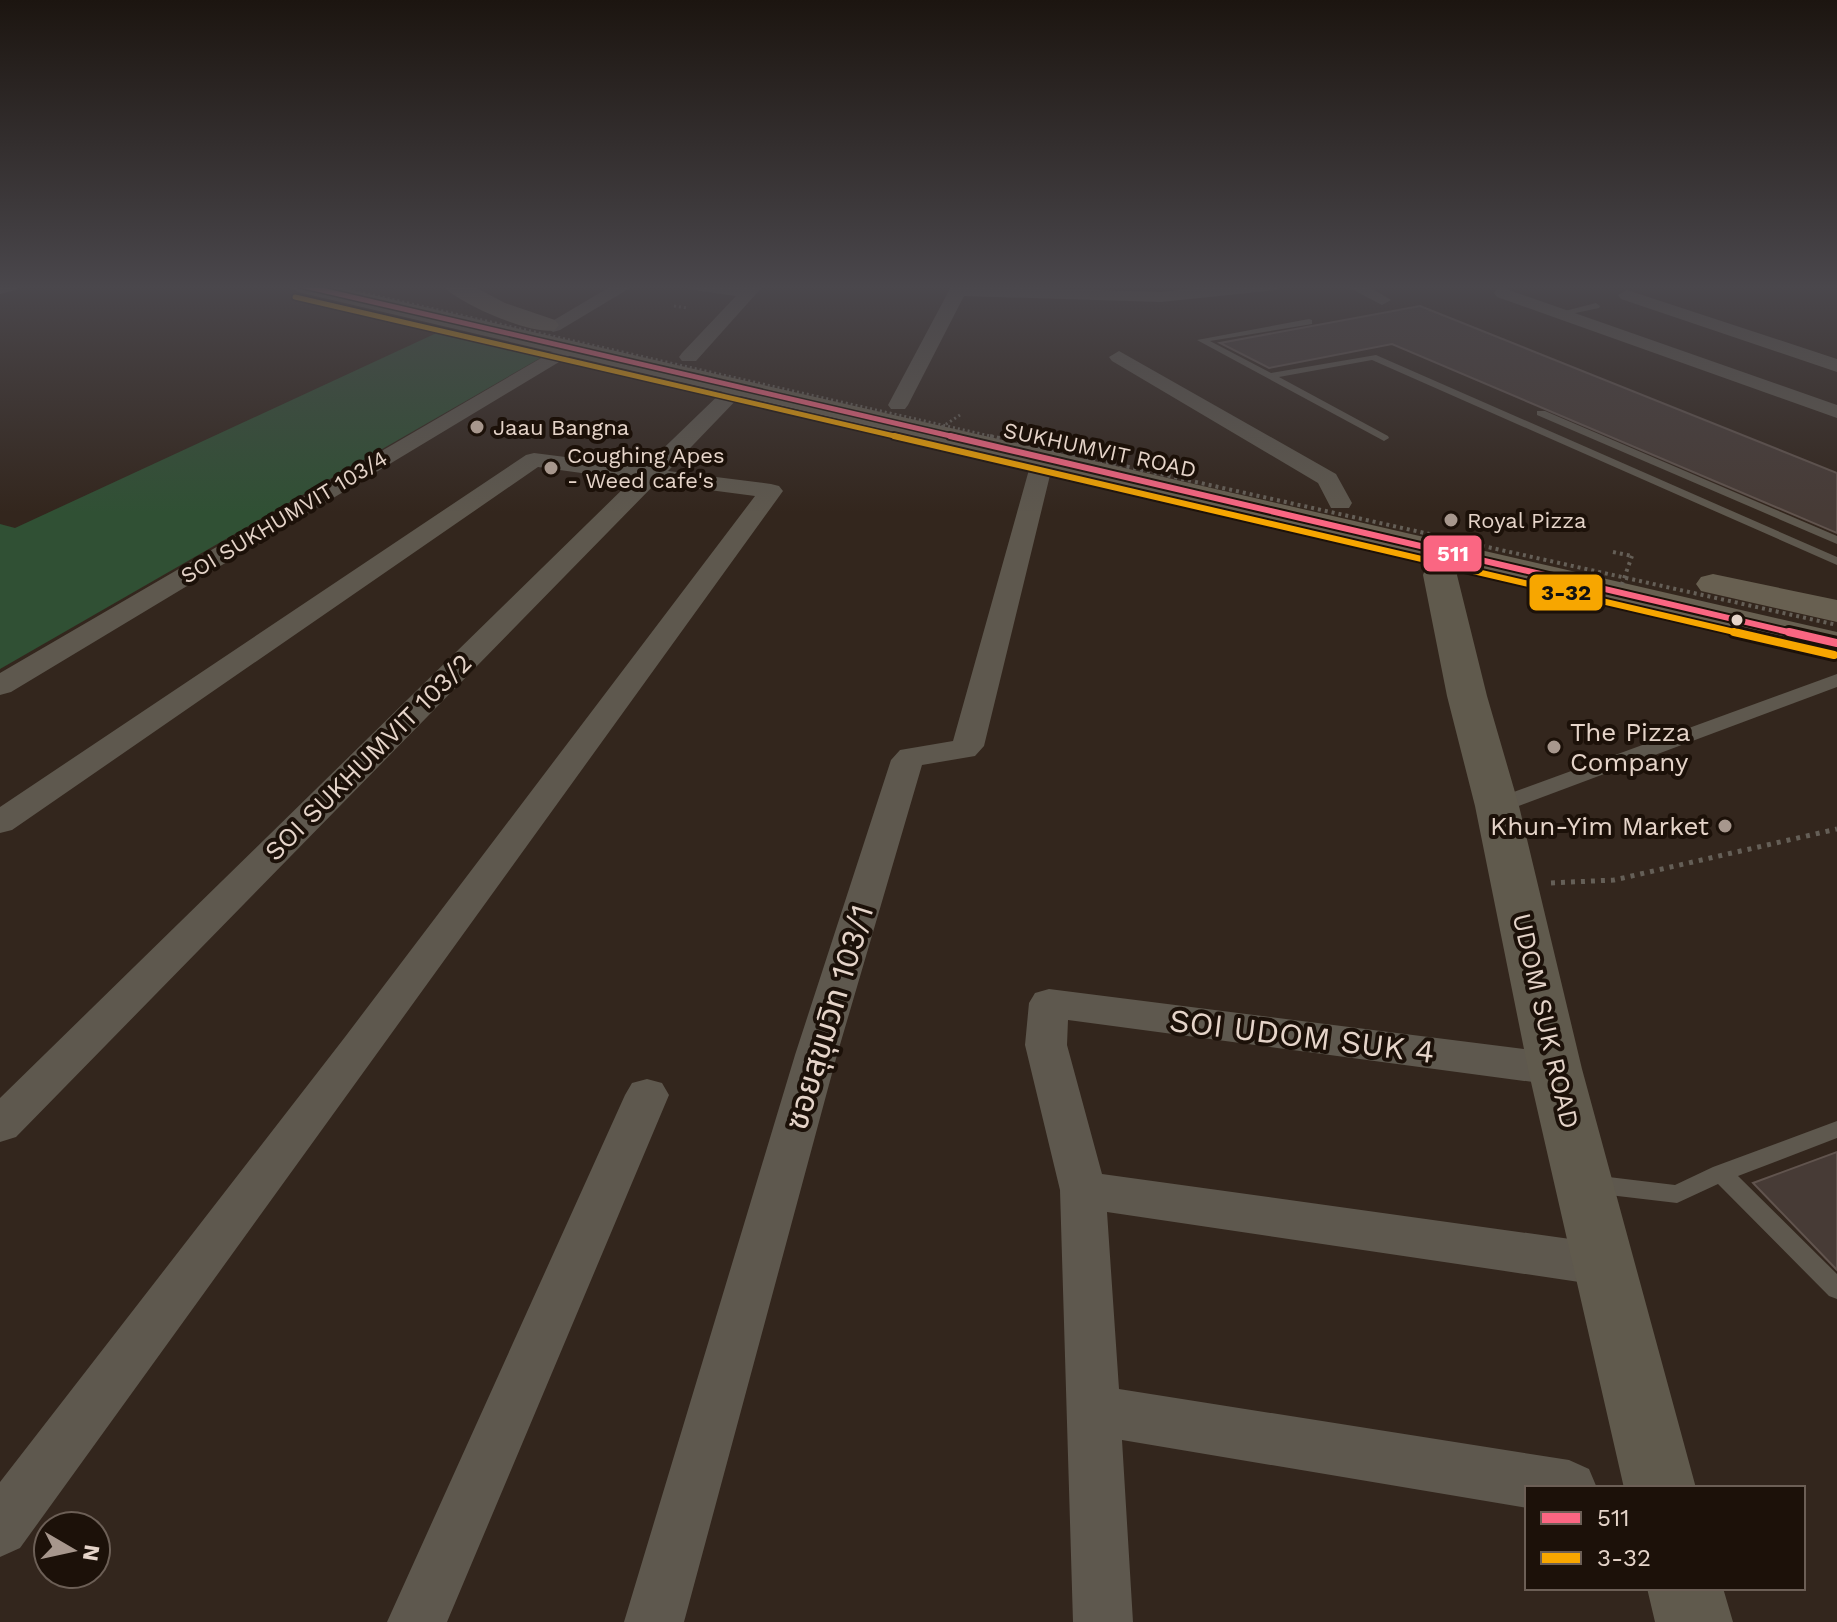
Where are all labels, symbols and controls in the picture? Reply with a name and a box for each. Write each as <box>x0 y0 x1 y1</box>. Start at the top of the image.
place label: Jaau Bangna <box>493 415 629 440</box>
street label: SUKHUMVIT ROAD <box>1001 417 1199 483</box>
marker: Jaau Bangna <box>468 418 486 436</box>
place label: Coughing Apes - Weed cafe's <box>567 443 725 493</box>
street label: SOI SUKHUMVIT 103/4 <box>176 445 392 589</box>
marker: Coughing Apes - Weed cafe's <box>542 459 560 477</box>
place label: Royal Pizza <box>1467 508 1586 533</box>
marker: Royal Pizza <box>1442 511 1460 529</box>
line badge: 511 <box>1422 534 1483 573</box>
text: 511 <box>1437 541 1469 566</box>
line badge: 3-32 <box>1528 573 1604 612</box>
text: 3-32 <box>1541 580 1591 605</box>
unlabelled marker <box>1729 612 1745 628</box>
street label: SOI SUKHUMVIT 103/2 <box>258 647 478 867</box>
place label: The Pizza Company <box>1570 717 1691 777</box>
marker: The Pizza Company <box>1545 738 1563 756</box>
place label: Khun-Yim Market <box>1490 811 1709 841</box>
marker: Khun-Yim Market <box>1716 817 1734 835</box>
street label: ซอยสุขุมวิท 103/1 <box>777 900 881 1134</box>
street label: UDOM SUK ROAD <box>1507 910 1585 1132</box>
street label: SOI UDOM SUK 4 <box>1167 1001 1437 1071</box>
legend <box>1525 1486 1805 1590</box>
text: 511 <box>1597 1504 1630 1532</box>
north arrow <box>32 1510 112 1590</box>
text: N <box>78 1543 105 1563</box>
text: 3-32 <box>1597 1544 1651 1572</box>

